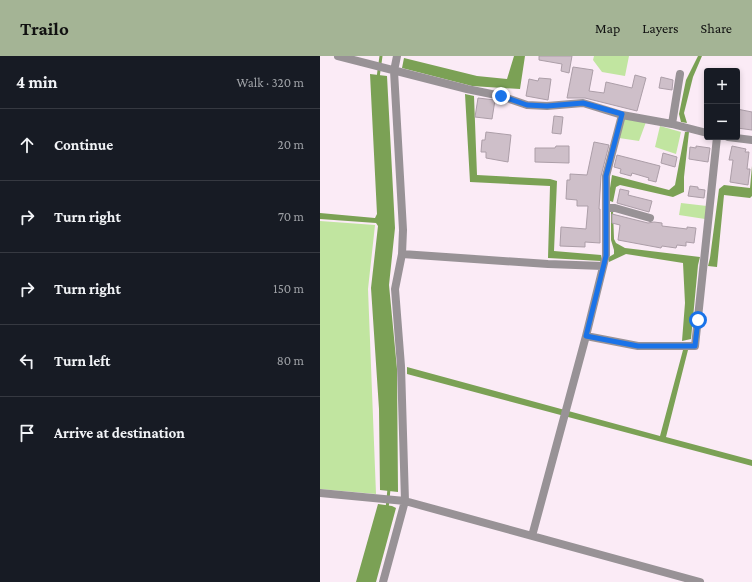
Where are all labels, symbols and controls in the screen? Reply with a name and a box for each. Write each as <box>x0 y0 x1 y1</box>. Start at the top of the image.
text: Trailo <box>20 18 69 39</box>
text: Map <box>595 20 620 36</box>
text: Layers <box>642 20 679 36</box>
text: Share <box>701 20 732 36</box>
map controls <box>704 68 740 140</box>
button: + <box>704 68 740 104</box>
text: 4 min <box>16 73 58 92</box>
text: Walk · 320 m <box>236 75 304 90</box>
route end <box>492 87 510 105</box>
button: − <box>704 104 740 140</box>
icon: ahead <box>16 134 38 156</box>
text: Continue <box>54 137 113 153</box>
text: 20 m <box>278 137 304 152</box>
icon: right <box>16 206 38 228</box>
text: Turn right <box>54 209 121 225</box>
text: 70 m <box>278 209 304 224</box>
icon: right <box>16 278 38 300</box>
text: Turn right <box>54 281 121 297</box>
text: 150 m <box>273 281 304 296</box>
route start <box>689 311 707 329</box>
icon: left <box>16 350 38 372</box>
text: Turn left <box>54 353 110 369</box>
text: 80 m <box>277 353 304 368</box>
icon: arrive <box>16 422 38 444</box>
text: Arrive at destination <box>54 425 185 441</box>

